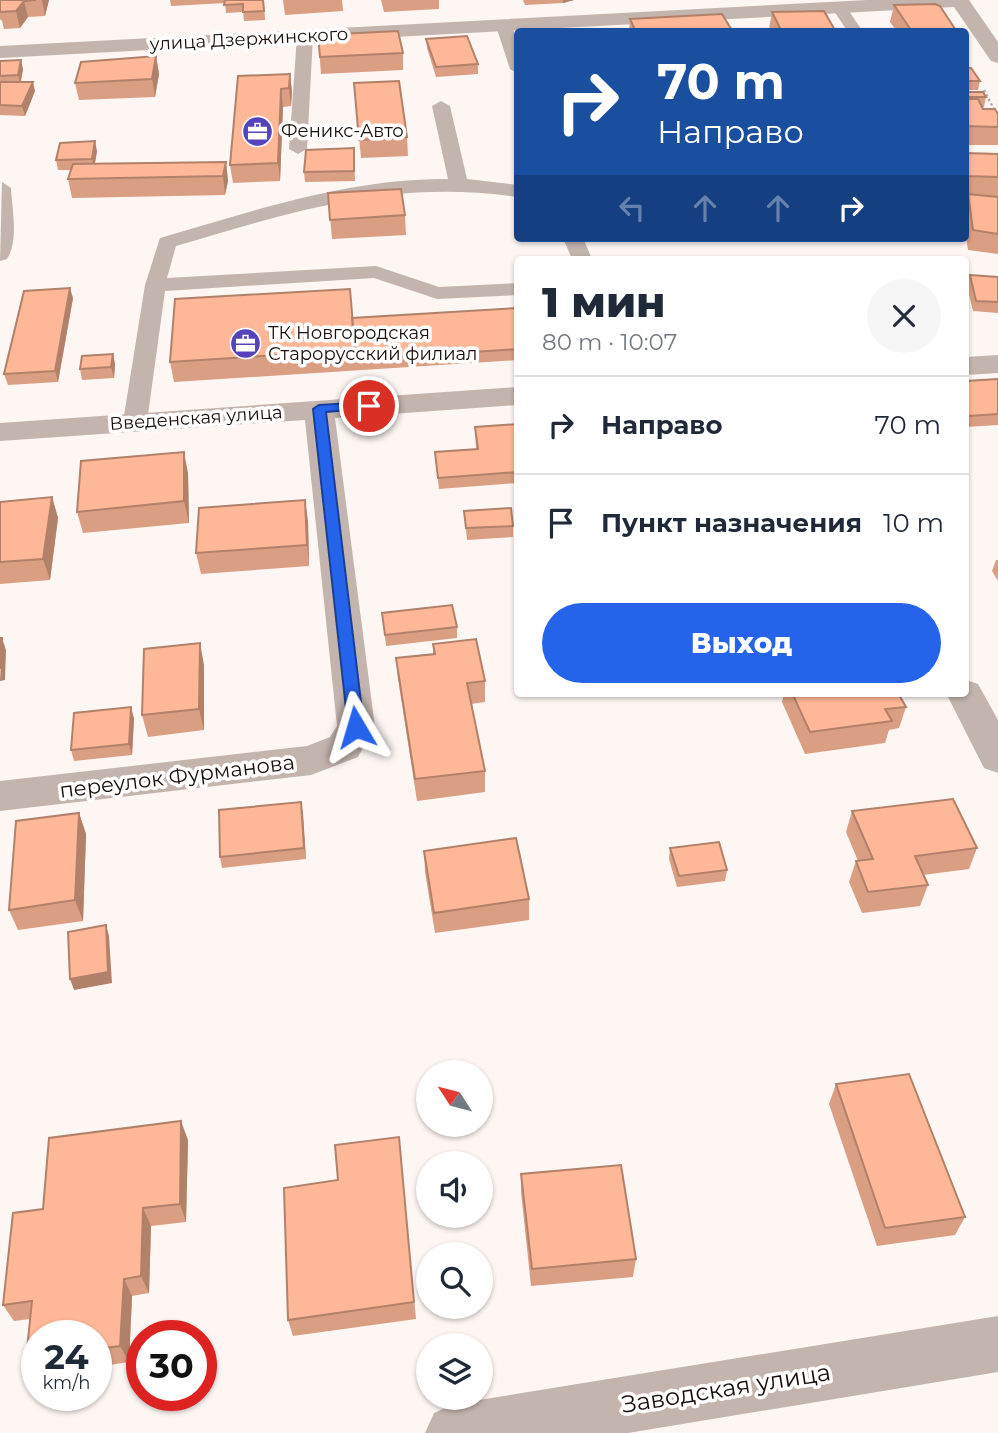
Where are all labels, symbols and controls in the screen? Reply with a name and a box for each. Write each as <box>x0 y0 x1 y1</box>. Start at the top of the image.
street label: улица Дзержинского <box>148 23 349 55</box>
text: 70 m <box>657 52 785 111</box>
icon: right <box>542 56 633 147</box>
text: Направо <box>657 112 804 151</box>
office icon: Феникс-Авто <box>241 114 275 148</box>
place label: Феникс-Авто <box>281 120 404 142</box>
icon: left <box>613 189 651 227</box>
icon: ahead <box>686 189 724 227</box>
icon: ahead <box>759 189 797 227</box>
icon: right <box>832 189 870 227</box>
text: 1 мин <box>542 276 666 328</box>
button: close <box>867 279 941 353</box>
place label: ТК Новгородская Старорусский филиал <box>268 322 477 365</box>
office icon: ТК Новгородская Старорусский филиал <box>228 326 262 360</box>
text: 80 m · 10:07 <box>542 328 677 356</box>
pin <box>339 376 399 436</box>
icon: arrive <box>350 387 388 425</box>
street label: Введенская улица <box>109 401 283 435</box>
icon: right <box>542 406 580 444</box>
text: Направо <box>601 409 722 441</box>
text: 70 m <box>875 409 941 441</box>
icon: arrive <box>542 504 580 542</box>
text: Пункт назначения <box>601 507 862 539</box>
text: 10 m <box>883 507 944 539</box>
button: Выход <box>542 603 941 683</box>
position arrow <box>319 690 393 764</box>
street label: переулок Фурманова <box>58 749 296 803</box>
north arrow <box>416 1060 494 1138</box>
map controls <box>416 1060 493 1410</box>
button: sound <box>416 1151 493 1228</box>
button: search <box>416 1242 493 1319</box>
speed limit sign: 30 <box>126 1320 217 1411</box>
button: layers <box>416 1333 493 1410</box>
text: 24 <box>44 1335 89 1378</box>
street label: Заводская улица <box>619 1357 833 1419</box>
text: km/h <box>42 1372 91 1394</box>

